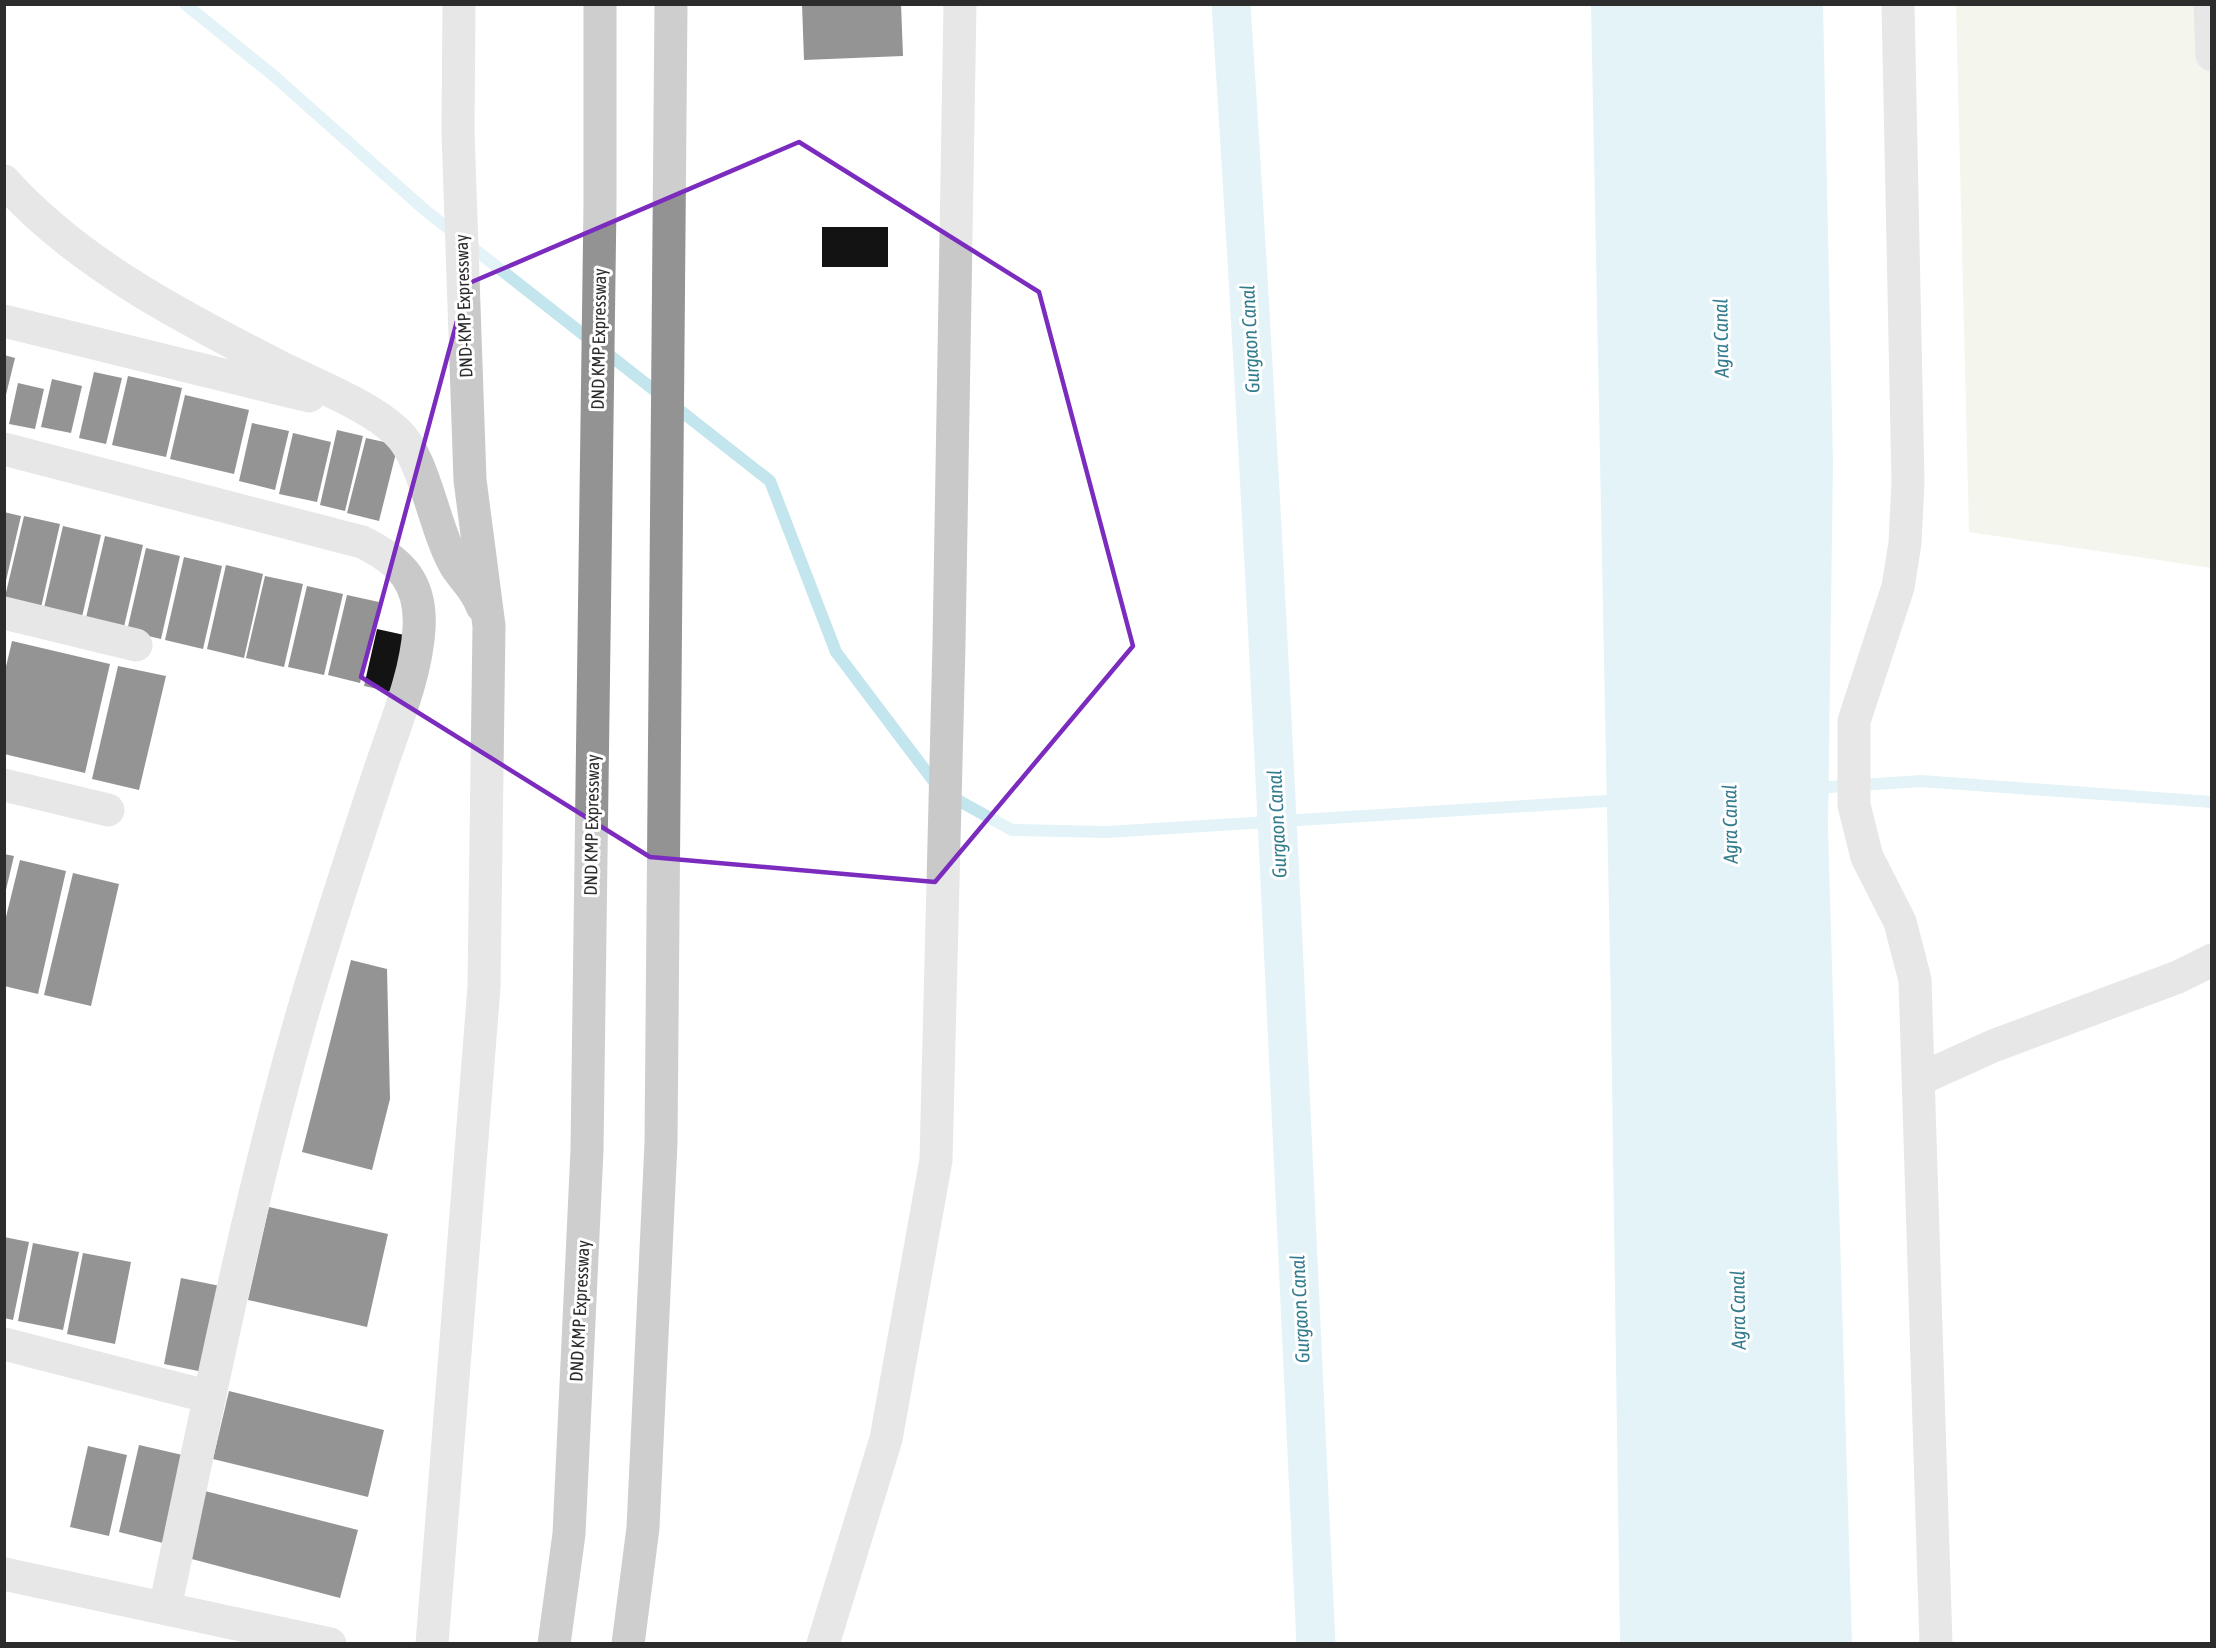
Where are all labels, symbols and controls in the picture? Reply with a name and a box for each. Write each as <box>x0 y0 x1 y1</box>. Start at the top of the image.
street label: DND-KMP Expressway <box>451 234 476 378</box>
street label: DND KMP Expressway <box>587 268 610 410</box>
water label: Gurgaon Canal <box>1235 284 1264 394</box>
water label: Agra Canal <box>1708 298 1733 379</box>
street label: DND KMP Expressway <box>580 754 603 896</box>
water label: Gurgaon Canal <box>1262 769 1291 879</box>
water label: Agra Canal <box>1717 784 1742 865</box>
street label: DND KMP Expressway <box>565 1240 594 1382</box>
water label: Gurgaon Canal <box>1285 1254 1314 1364</box>
water label: Agra Canal <box>1725 1270 1750 1351</box>

